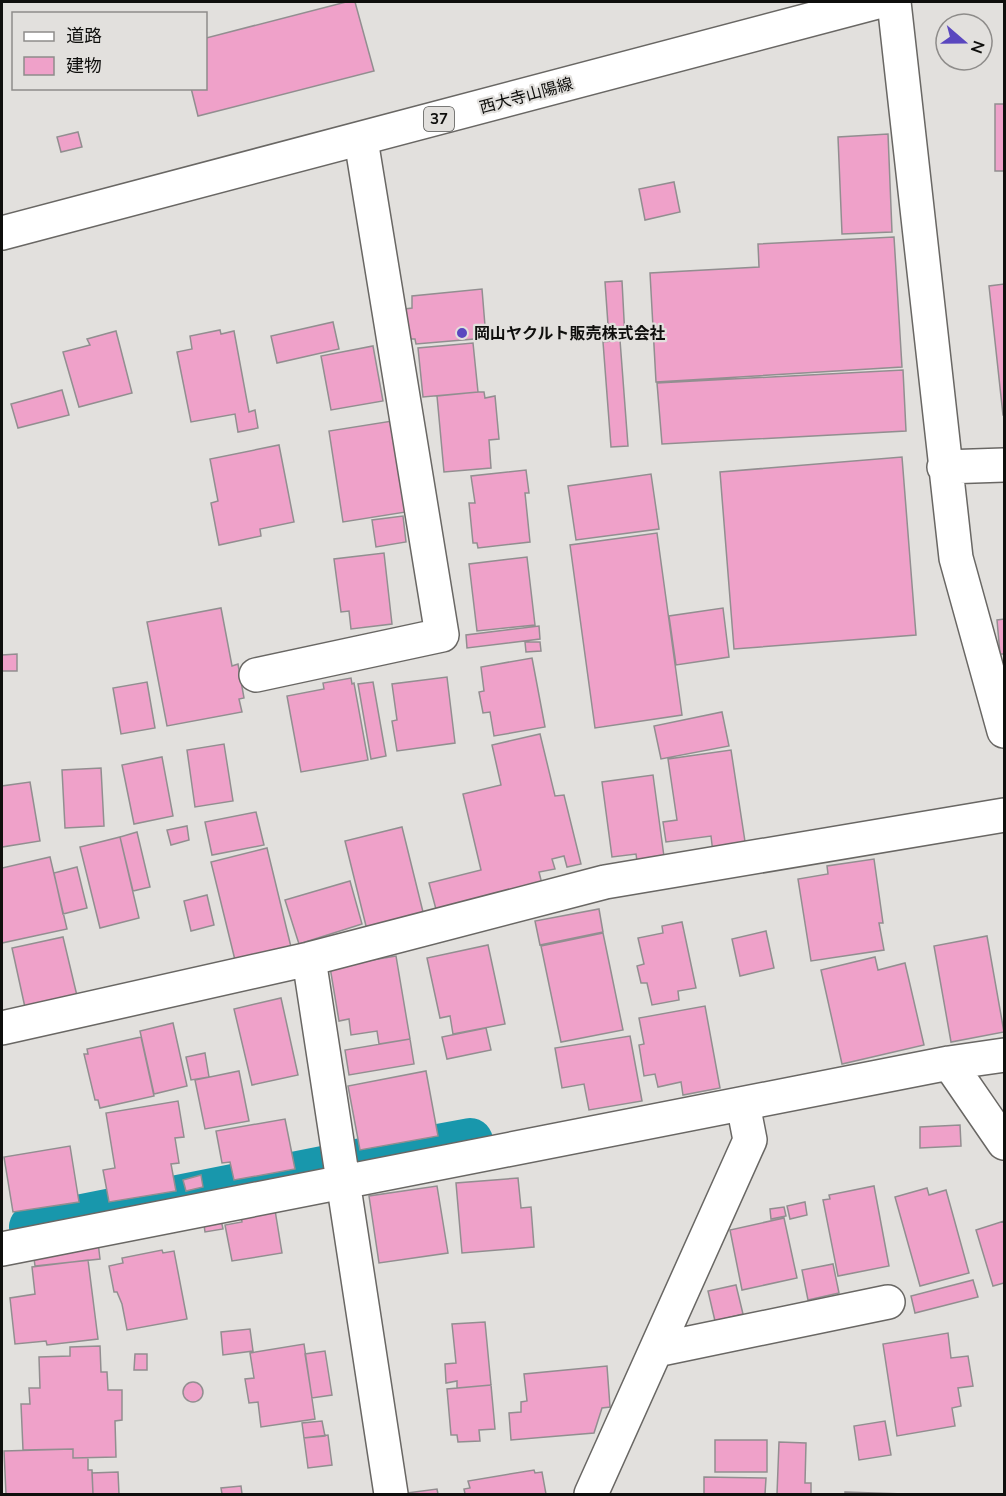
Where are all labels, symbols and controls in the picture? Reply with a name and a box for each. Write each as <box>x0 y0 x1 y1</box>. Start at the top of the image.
legend <box>12 12 207 90</box>
north arrow <box>934 12 994 72</box>
text: 道路 <box>66 24 102 47</box>
text: N <box>967 38 990 56</box>
text: 建物 <box>66 54 102 77</box>
street label: 西大寺山陽線 <box>477 73 575 117</box>
road number: 37 <box>424 107 454 131</box>
place label: 岡山ヤクルト販売株式会社 <box>474 323 666 343</box>
marker: 岡山ヤクルト販売株式会社 <box>455 326 469 340</box>

